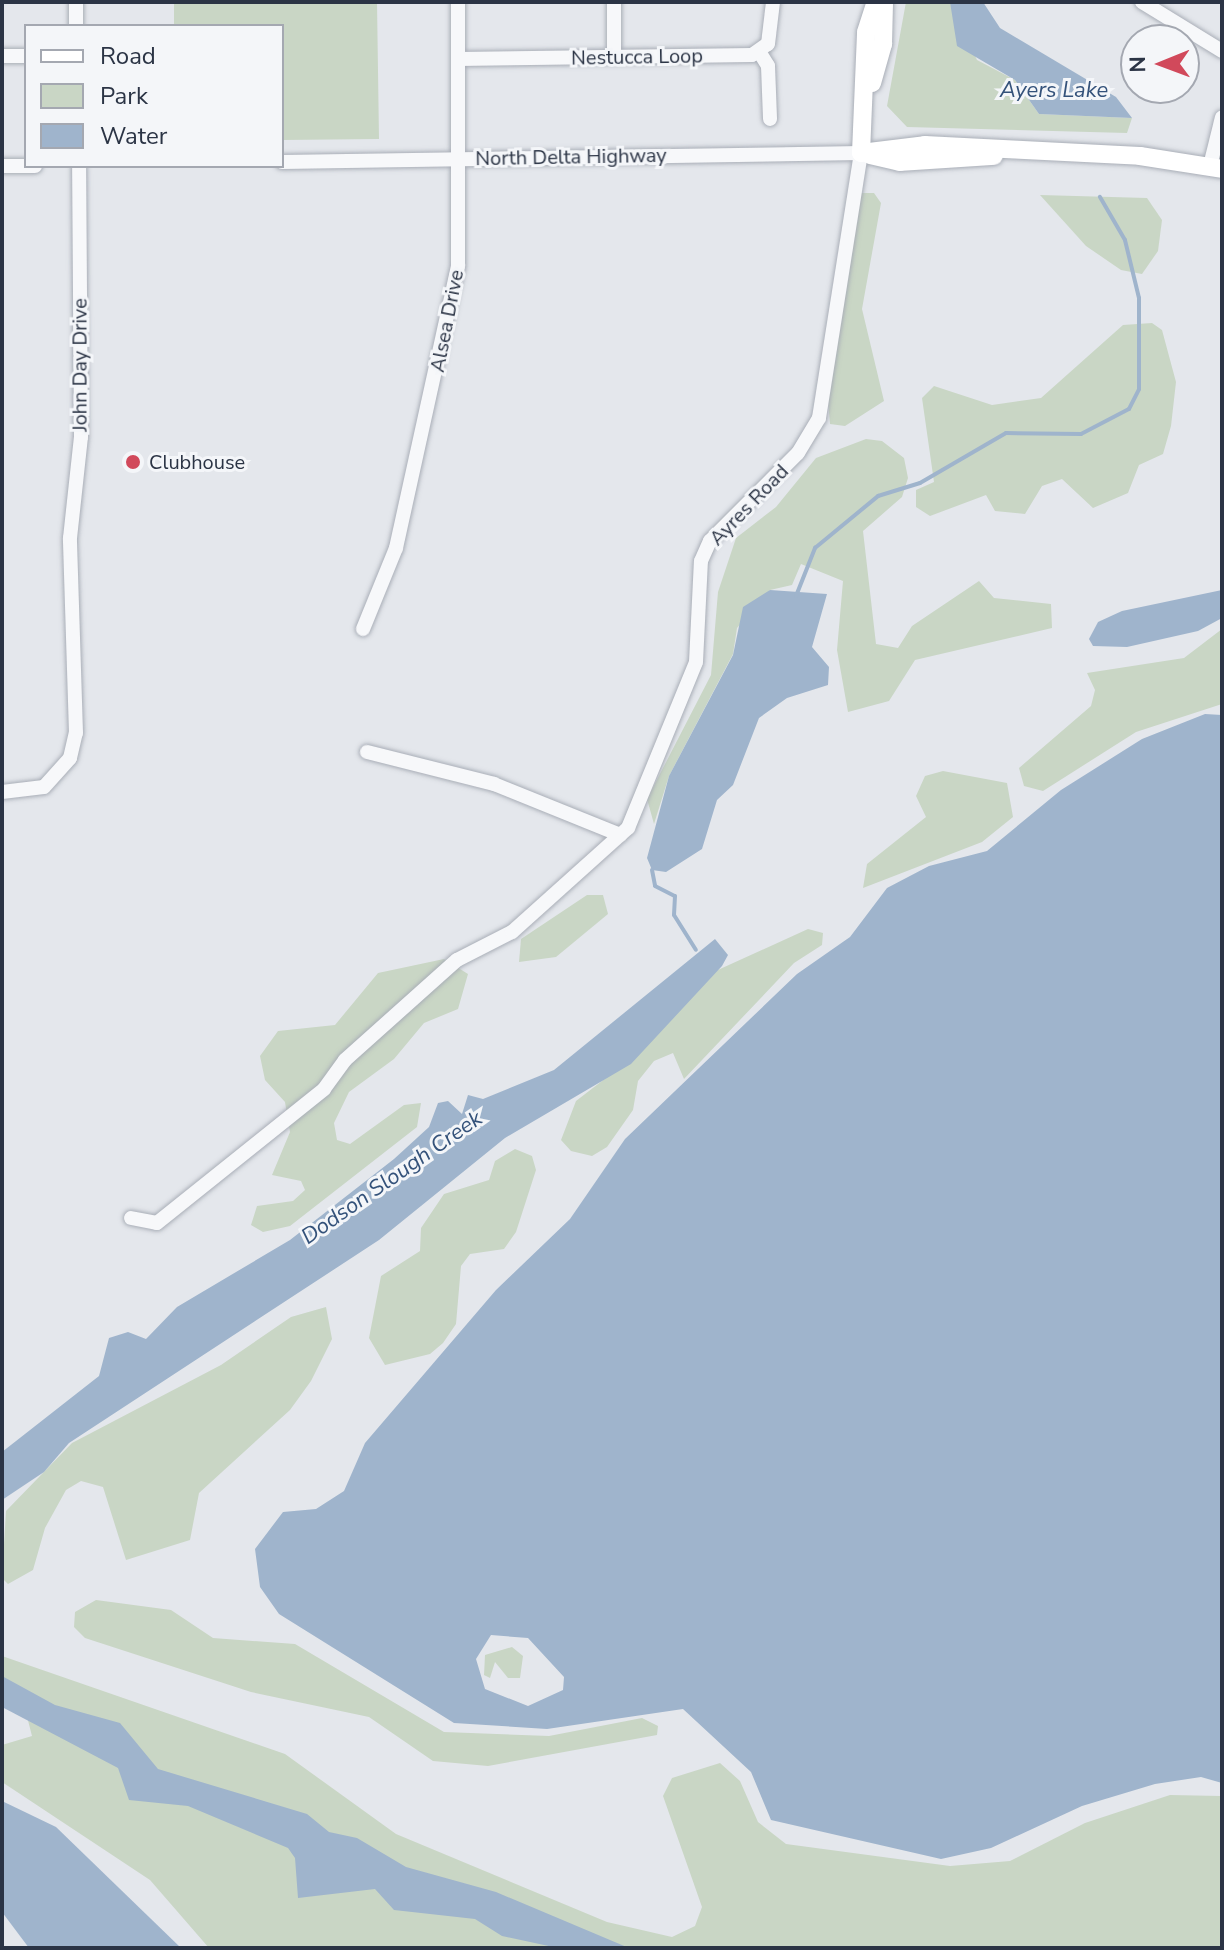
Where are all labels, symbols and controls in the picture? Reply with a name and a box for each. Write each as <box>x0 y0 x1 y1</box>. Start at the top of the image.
legend <box>24 24 284 168</box>
north arrow <box>1120 24 1200 104</box>
text: Road <box>100 40 156 72</box>
street label: Nestucca Loop <box>571 44 703 70</box>
text: N <box>1123 56 1153 73</box>
water label: Ayers Lake <box>1000 78 1108 104</box>
text: Park <box>100 80 148 112</box>
text: Water <box>100 120 167 152</box>
street label: North Delta Highway <box>475 143 667 171</box>
street label: Alsea Drive <box>425 268 469 374</box>
street label: John Day Drive <box>68 298 92 432</box>
place label: Clubhouse <box>149 450 245 474</box>
marker: Clubhouse <box>124 453 142 471</box>
street label: Ayres Road <box>704 460 794 550</box>
water label: Dodson Slough Creek <box>296 1106 488 1250</box>

